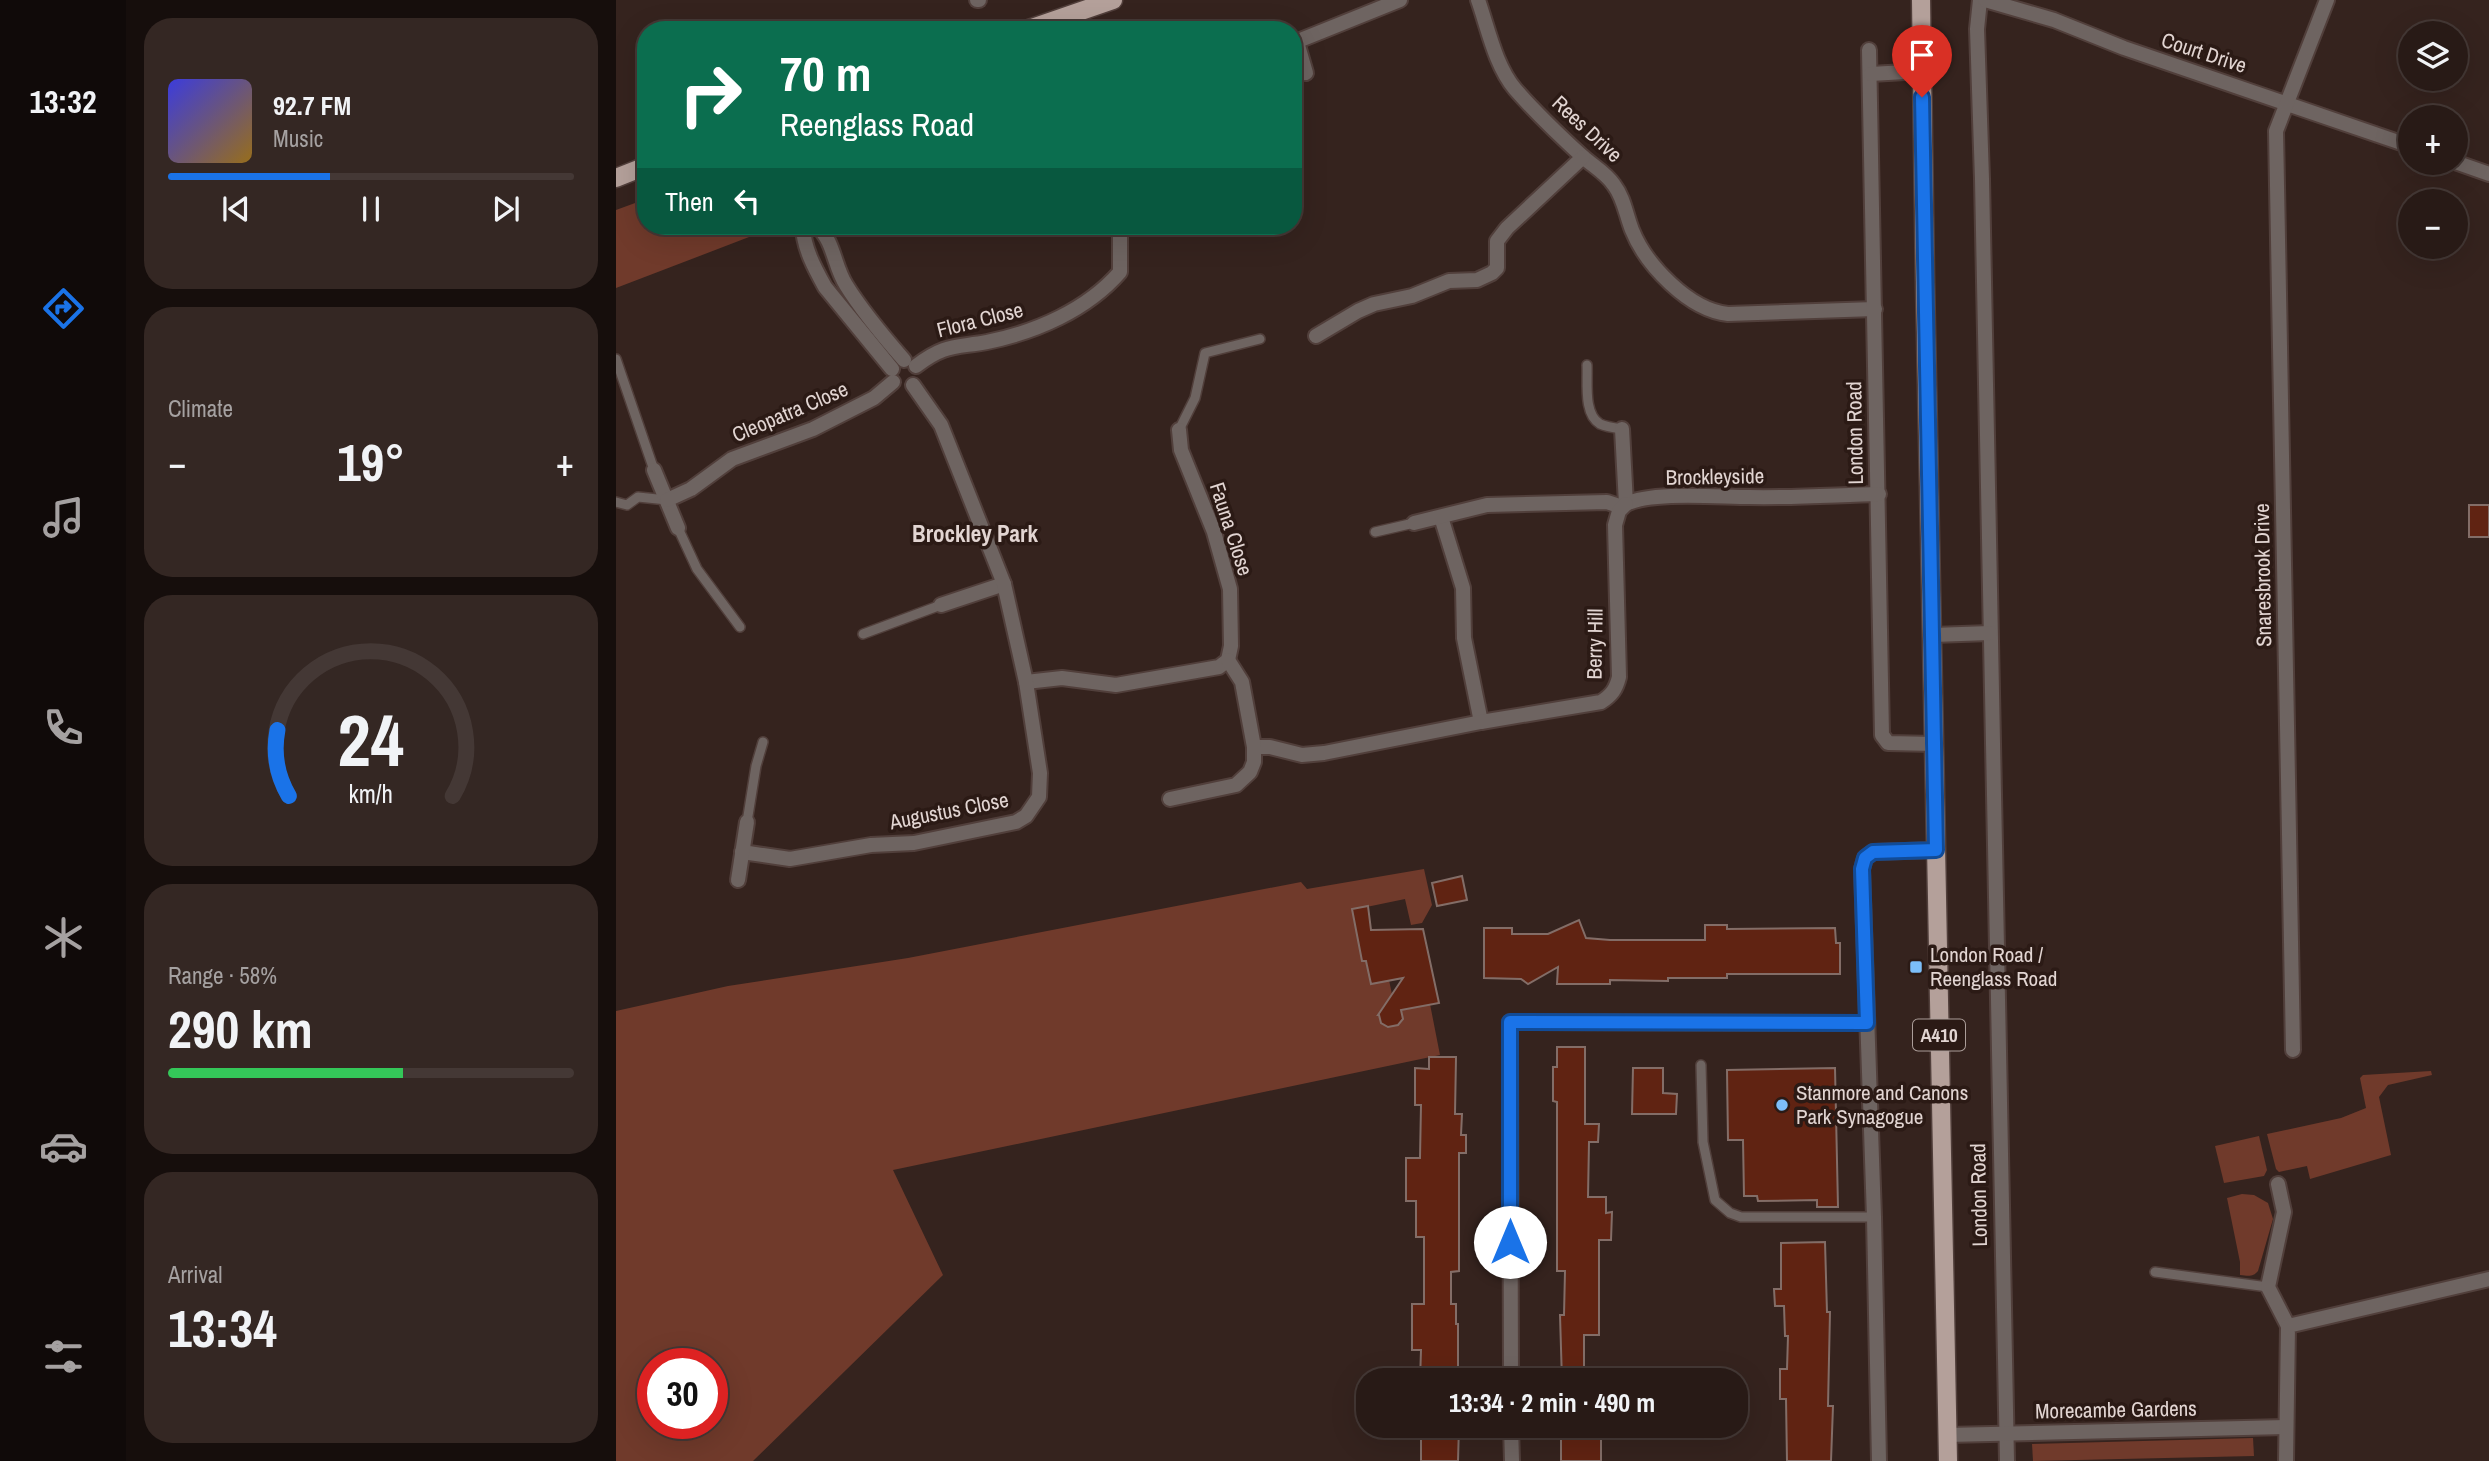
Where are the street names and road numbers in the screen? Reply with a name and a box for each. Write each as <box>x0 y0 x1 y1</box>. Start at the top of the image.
street label: Court Drive <box>2158 25 2251 80</box>
street label: Rees Drive <box>1546 89 1629 169</box>
street label: Flora Close <box>934 295 1026 344</box>
street label: Cleopatra Close <box>727 374 852 449</box>
street label: London Road <box>1839 381 1870 485</box>
street label: Brockleyside <box>1665 461 1765 492</box>
street label: Fauna Close <box>1203 478 1260 579</box>
street label: Snaresbrook Drive <box>2247 503 2278 647</box>
street label: Berry Hill <box>1579 608 1610 680</box>
street label: Augustus Close <box>886 785 1011 836</box>
road number: A410 <box>1913 1020 1965 1050</box>
street label: London Road <box>1963 1143 1994 1247</box>
street label: Morecambe Gardens <box>2035 1394 2197 1425</box>

